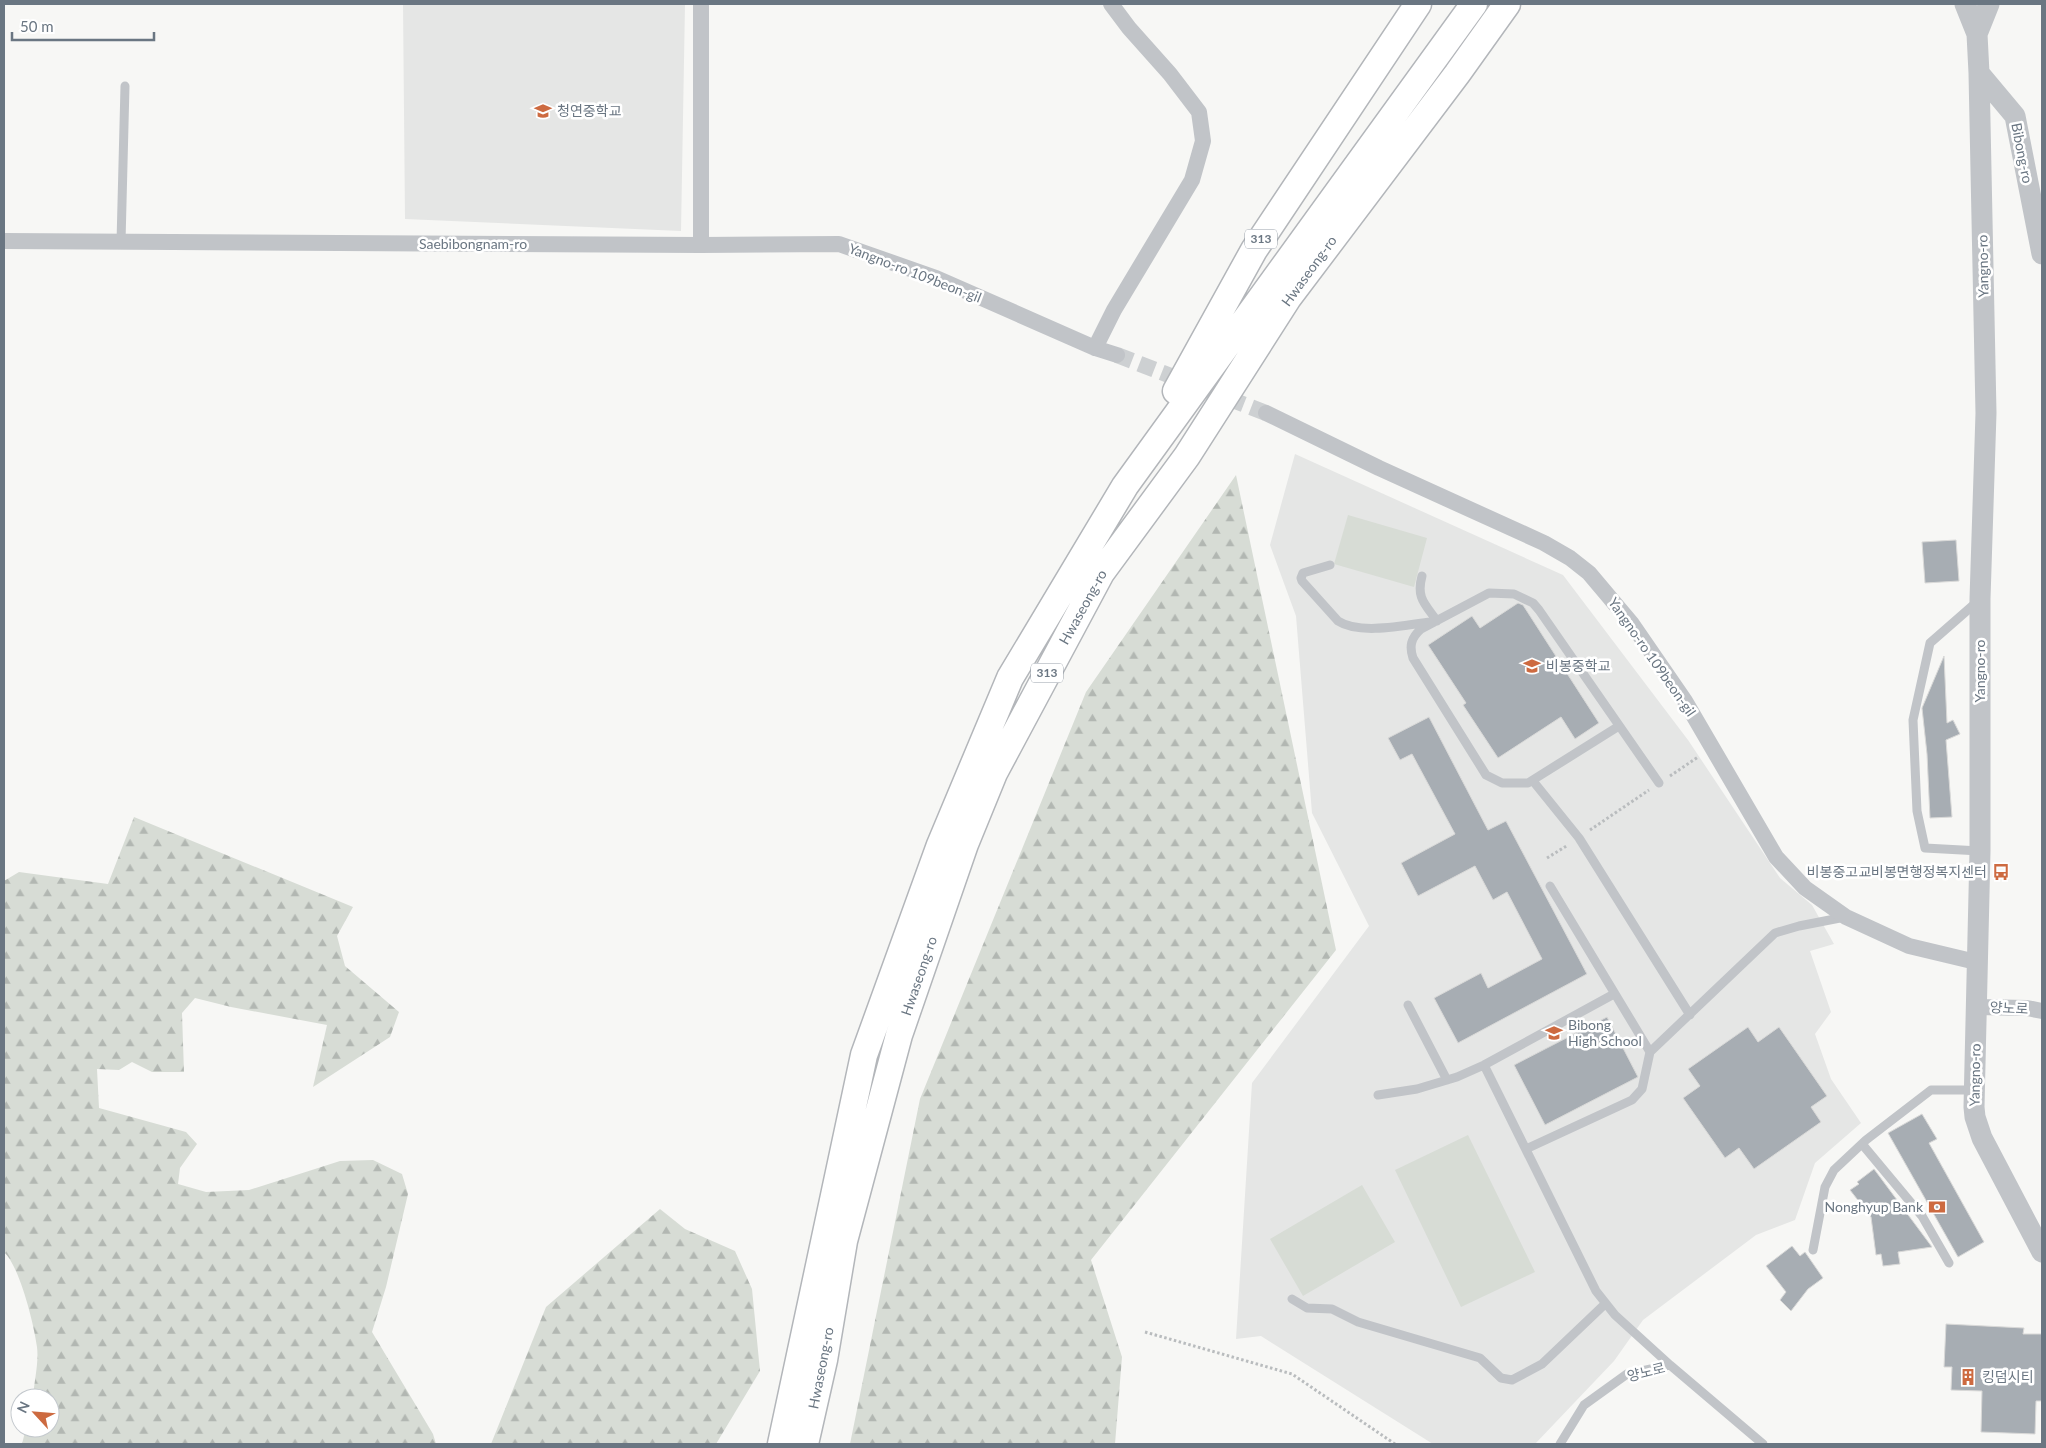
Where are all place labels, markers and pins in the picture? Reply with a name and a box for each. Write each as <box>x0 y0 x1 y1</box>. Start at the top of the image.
school or university icon: 청연중학교 <box>533 101 553 121</box>
place label: 청연중학교 <box>557 102 622 119</box>
school or university icon: 비봉중학교 <box>1522 656 1542 676</box>
place label: 비봉중학교 <box>1546 657 1611 674</box>
bus stop icon: 비봉중고교비봉면행정복지센터 <box>1991 862 2011 882</box>
place label: 비봉중고교비봉면행정복지센터 <box>1807 863 1987 880</box>
place label: Bibong High School <box>1568 1016 1642 1049</box>
school or university icon: Bibong High School <box>1544 1023 1564 1043</box>
bank icon: Nonghyup Bank <box>1927 1197 1947 1217</box>
place label: Nonghyup Bank <box>1825 1198 1924 1215</box>
building icon: 킹덤시티 <box>1958 1367 1978 1387</box>
place label: 킹덤시티 <box>1982 1368 2034 1385</box>

